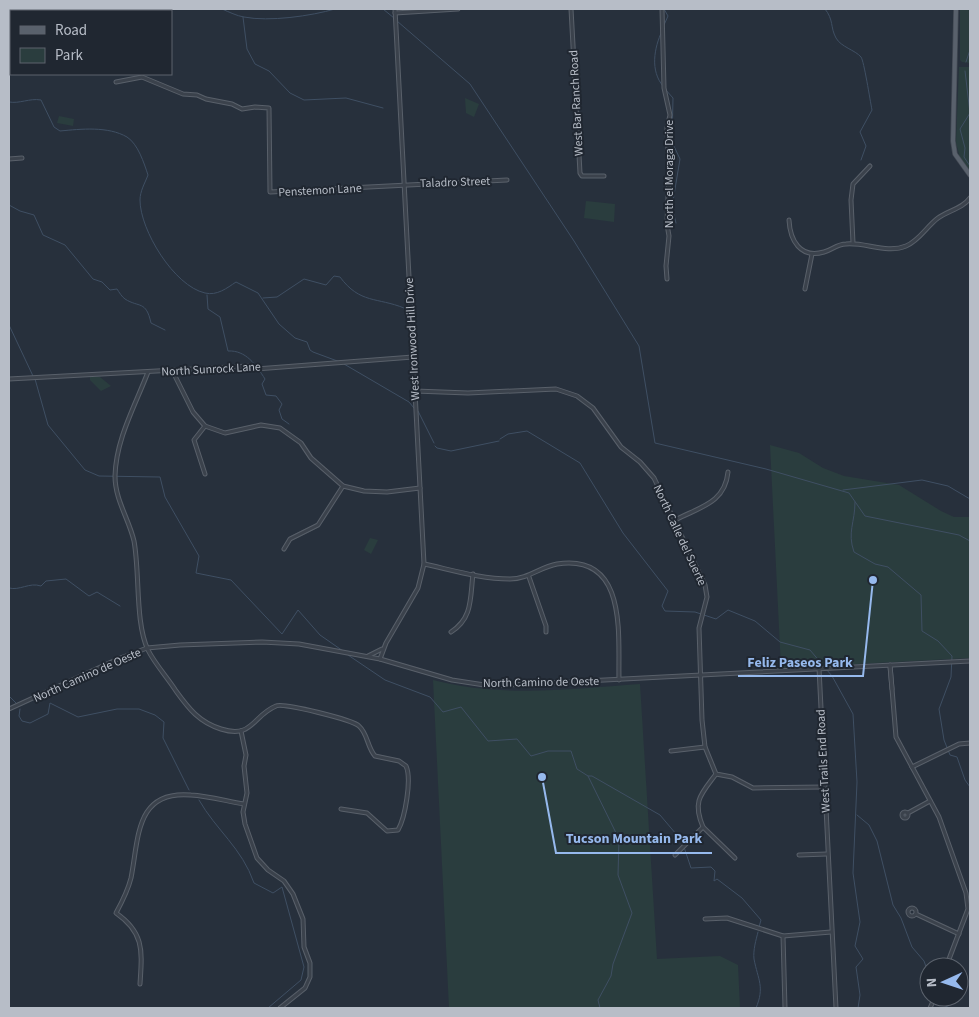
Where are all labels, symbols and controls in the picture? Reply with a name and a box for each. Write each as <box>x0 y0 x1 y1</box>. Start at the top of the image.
legend <box>10 10 172 75</box>
text: Road <box>55 20 87 41</box>
text: Park <box>55 45 84 66</box>
street label: West Bar Ranch Road <box>565 50 588 156</box>
street label: North el Moraga Drive <box>661 120 678 228</box>
street label: Taladro Street <box>420 173 490 192</box>
street label: Penstemon Lane <box>278 180 362 201</box>
street label: West Ironwood Hill Drive <box>401 277 424 401</box>
street label: North Sunrock Lane <box>161 358 261 381</box>
street label: North Calle del Suerte <box>649 482 710 589</box>
street label: North Camino de Oeste <box>31 644 144 707</box>
callout: Feliz Paseos Park <box>738 647 863 676</box>
text: Feliz Paseos Park <box>747 653 853 673</box>
street label: North Camino de Oeste <box>483 673 599 692</box>
street label: West Trails End Road <box>812 709 835 813</box>
callout: Tucson Mountain Park <box>556 824 712 853</box>
text: Tucson Mountain Park <box>566 829 703 849</box>
north arrow <box>919 957 969 1007</box>
text: N <box>922 977 942 988</box>

